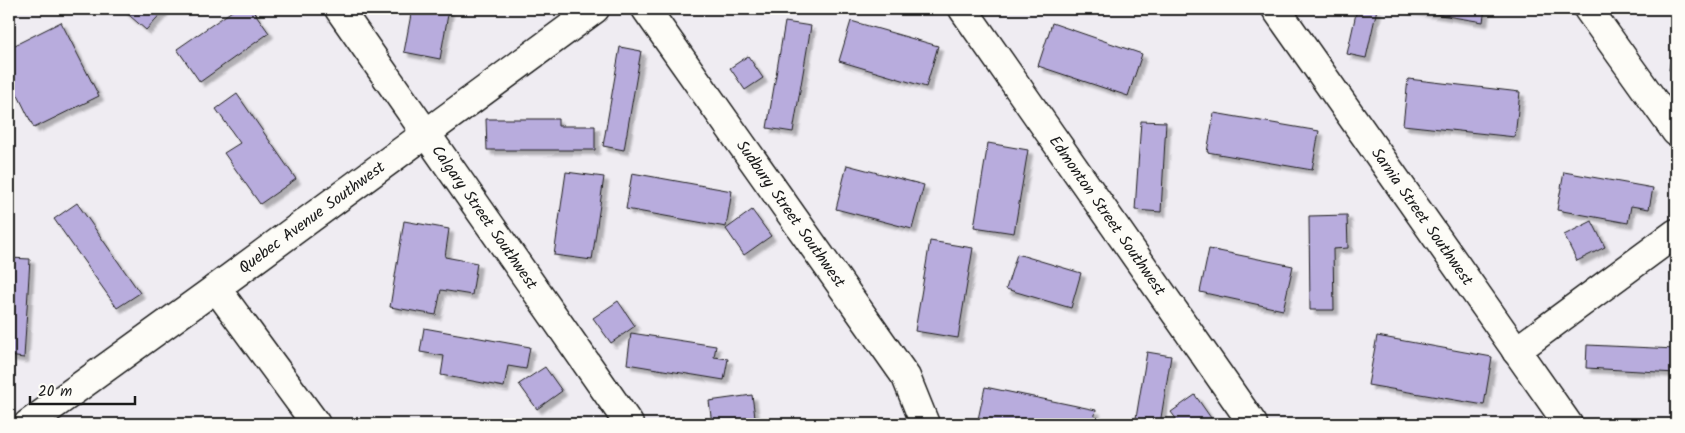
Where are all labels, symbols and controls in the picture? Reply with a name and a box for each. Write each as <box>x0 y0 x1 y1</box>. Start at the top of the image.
street label: Edmonton Street Southwest <box>1043 130 1173 301</box>
street label: Sudbury Street Southwest <box>730 135 852 294</box>
street label: Calgary Street Southwest <box>425 140 544 295</box>
street label: Sarnia Street Southwest <box>1365 143 1480 292</box>
street label: Quebec Avenue Southwest <box>233 154 391 280</box>
scale bar <box>30 373 135 405</box>
text: 20 m <box>38 380 72 404</box>

